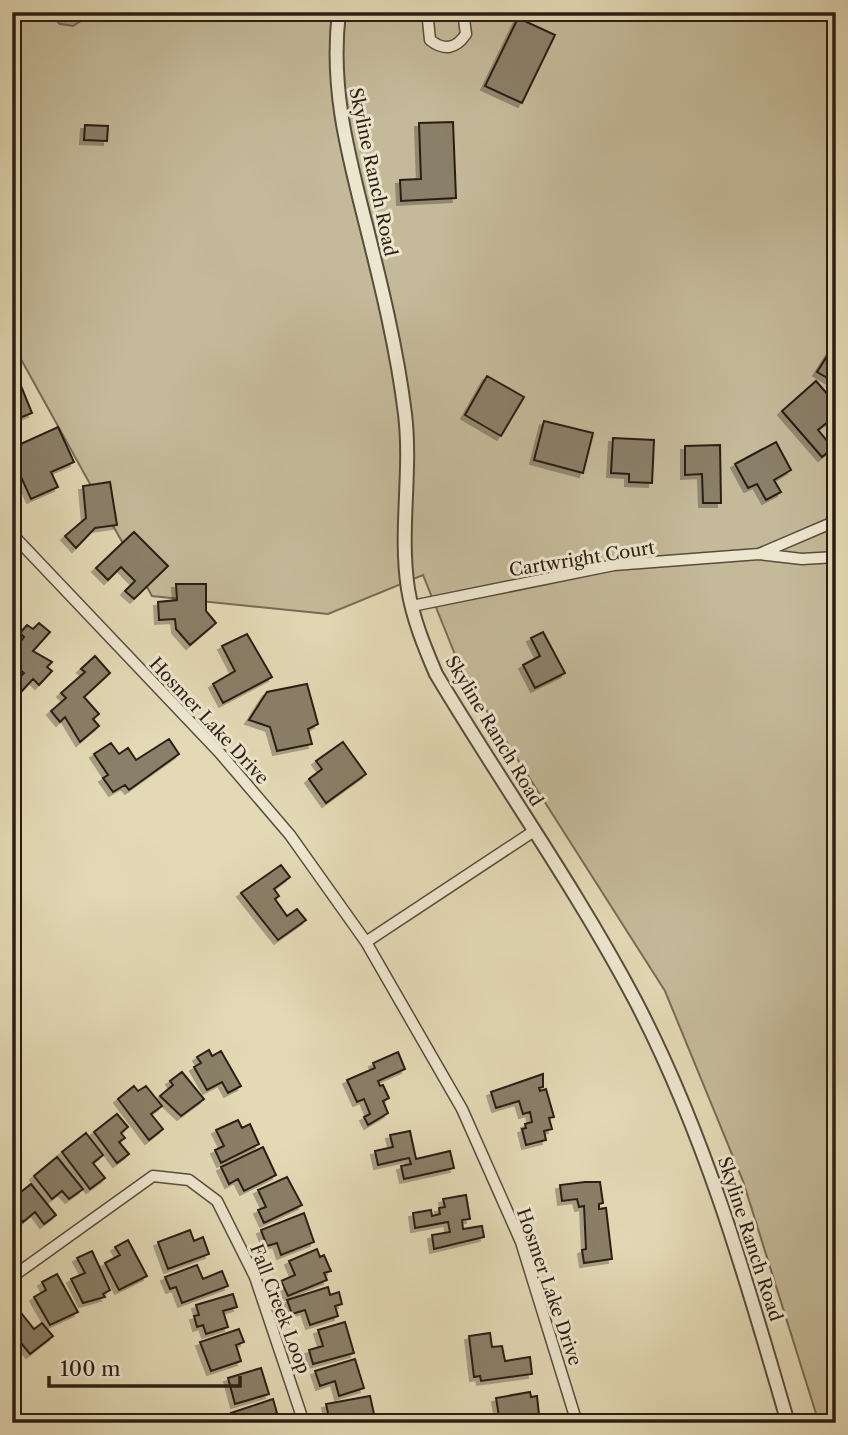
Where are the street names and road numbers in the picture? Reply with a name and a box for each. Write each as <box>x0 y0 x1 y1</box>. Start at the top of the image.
street label: Skyline Ranch Road <box>344 86 402 258</box>
street label: Cartwright Court <box>508 537 657 581</box>
street label: Skyline Ranch Road <box>440 652 548 810</box>
street label: Hosmer Lake Drive <box>145 653 273 789</box>
street label: Skyline Ranch Road <box>713 1154 787 1324</box>
street label: Hosmer Lake Drive <box>512 1205 586 1369</box>
street label: Fall Creek Loop <box>245 1241 315 1377</box>

